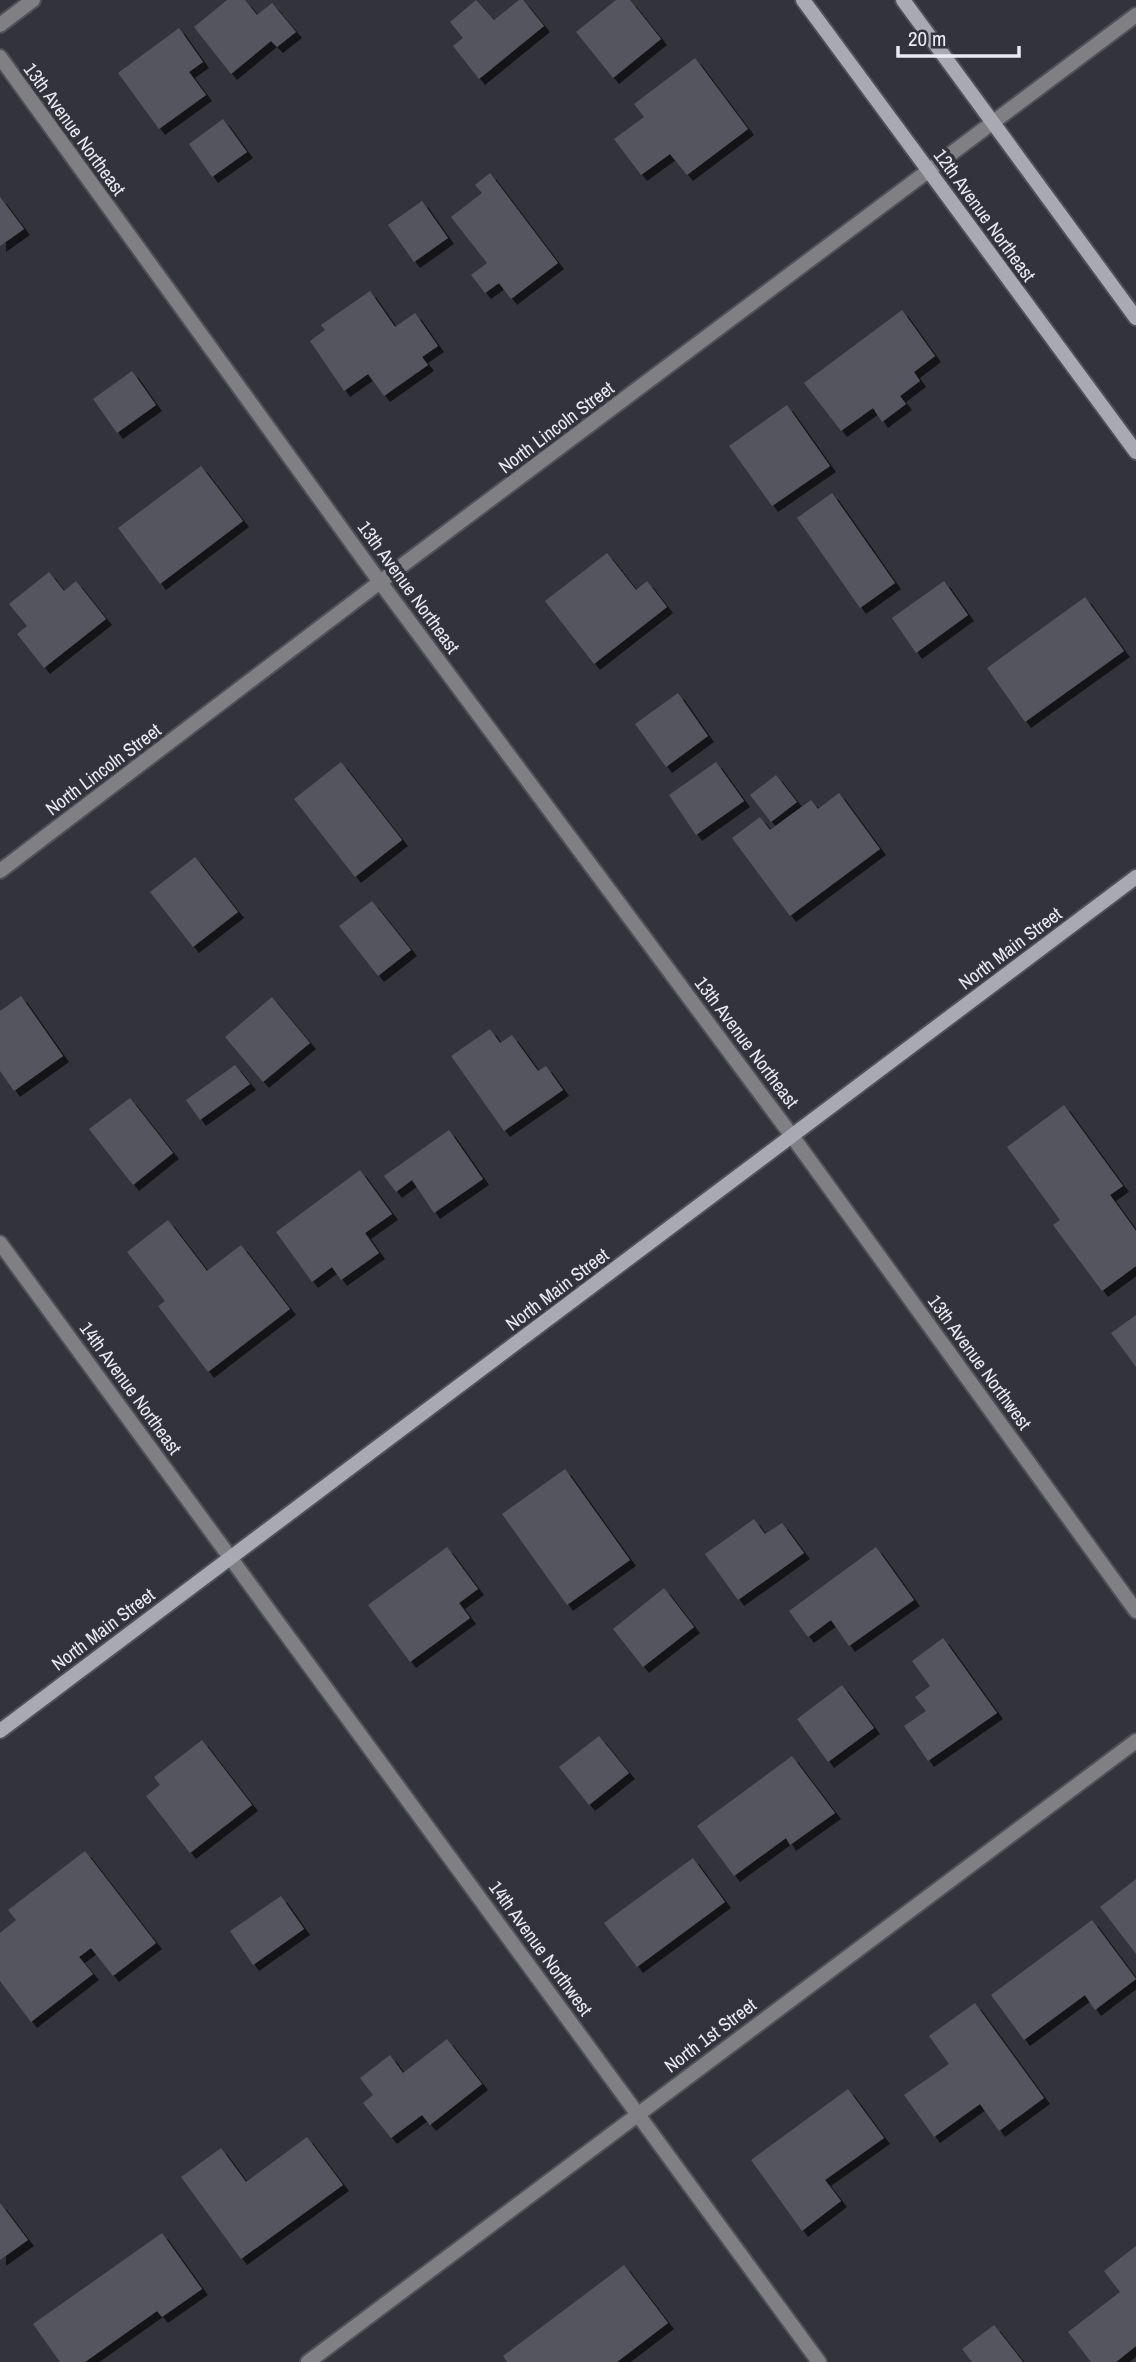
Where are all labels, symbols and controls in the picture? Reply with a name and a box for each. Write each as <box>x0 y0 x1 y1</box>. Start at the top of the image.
scale bar <box>898 14 1019 58</box>
text: 20 m <box>908 24 946 53</box>
street label: 13th Avenue Northeast <box>18 57 132 201</box>
street label: 12th Avenue Northeast <box>928 143 1042 287</box>
street label: North Lincoln Street <box>493 375 620 479</box>
street label: 13th Avenue Northeast <box>352 515 466 659</box>
street label: North Lincoln Street <box>40 717 167 821</box>
street label: North Main Street <box>953 900 1067 995</box>
street label: 13th Avenue Northeast <box>689 971 805 1114</box>
street label: North Main Street <box>500 1241 614 1336</box>
street label: 13th Avenue Northwest <box>922 1289 1038 1435</box>
street label: 14th Avenue Northeast <box>74 1316 188 1460</box>
street label: North Main Street <box>46 1581 160 1676</box>
street label: 14th Avenue Northwest <box>483 1875 599 2021</box>
street label: North 1st Street <box>659 1991 762 2078</box>

